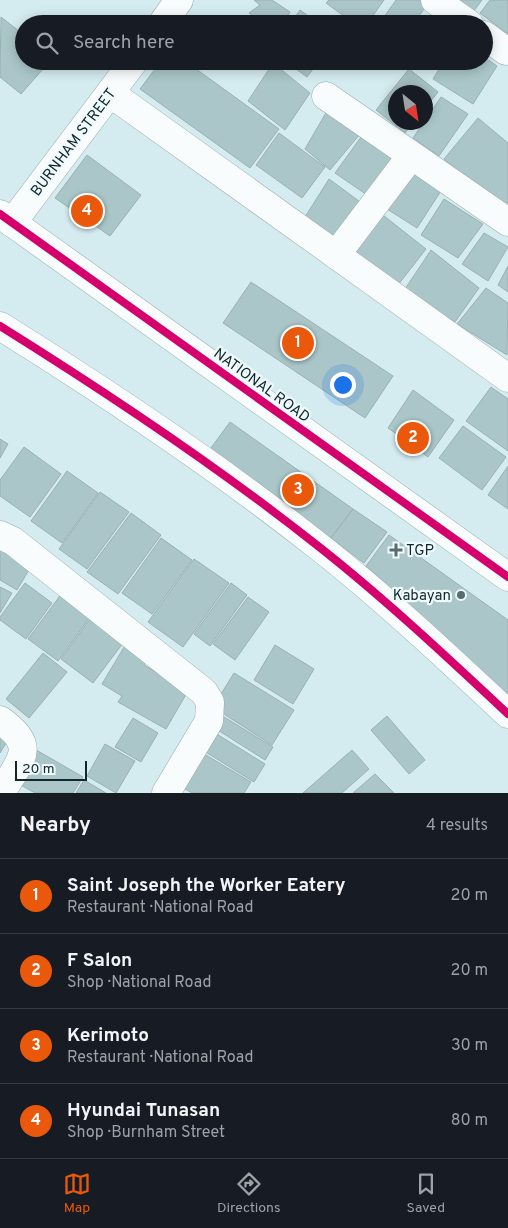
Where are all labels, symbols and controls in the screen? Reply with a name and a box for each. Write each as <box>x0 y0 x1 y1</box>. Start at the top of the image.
search box <box>15 15 493 70</box>
icon: search <box>33 29 61 57</box>
text: Search here <box>73 31 175 55</box>
street label: BURNHAM STREET <box>27 85 121 201</box>
north arrow <box>388 85 433 130</box>
pin: 4 <box>71 192 103 230</box>
pin: 1 <box>282 324 314 362</box>
street label: NATIONAL ROAD <box>209 345 313 428</box>
your location <box>330 372 356 398</box>
pin: 2 <box>397 419 429 457</box>
pin: 3 <box>282 471 314 509</box>
place label: TGP <box>406 542 434 561</box>
marker: TGP <box>390 544 402 556</box>
place label: Kabayan <box>393 587 451 606</box>
marker: Kabayan <box>455 589 467 601</box>
scale bar <box>15 758 88 781</box>
text: 20 m <box>22 761 55 778</box>
text: Nearby <box>20 812 91 839</box>
text: 4 results <box>426 816 488 836</box>
text: Saint Joseph the Worker Eatery <box>67 874 346 898</box>
text: 1 <box>33 886 39 906</box>
text: 20 m <box>451 886 488 906</box>
text: Restaurant · National Road <box>67 898 253 918</box>
text: F Salon <box>67 949 132 973</box>
text: 2 <box>31 961 41 981</box>
text: 20 m <box>451 961 488 981</box>
text: Shop · National Road <box>67 973 211 993</box>
text: Kerimoto <box>67 1024 149 1048</box>
text: 3 <box>31 1036 41 1056</box>
text: 30 m <box>451 1036 488 1056</box>
text: Restaurant · National Road <box>67 1048 253 1068</box>
text: Hyundai Tunasan <box>67 1099 220 1123</box>
text: 4 <box>31 1111 41 1131</box>
text: 80 m <box>451 1111 488 1131</box>
text: Shop · Burnham Street <box>67 1123 225 1143</box>
tab: Map <box>63 1170 91 1217</box>
tab: Directions <box>217 1170 281 1217</box>
tab: Saved <box>407 1170 445 1217</box>

